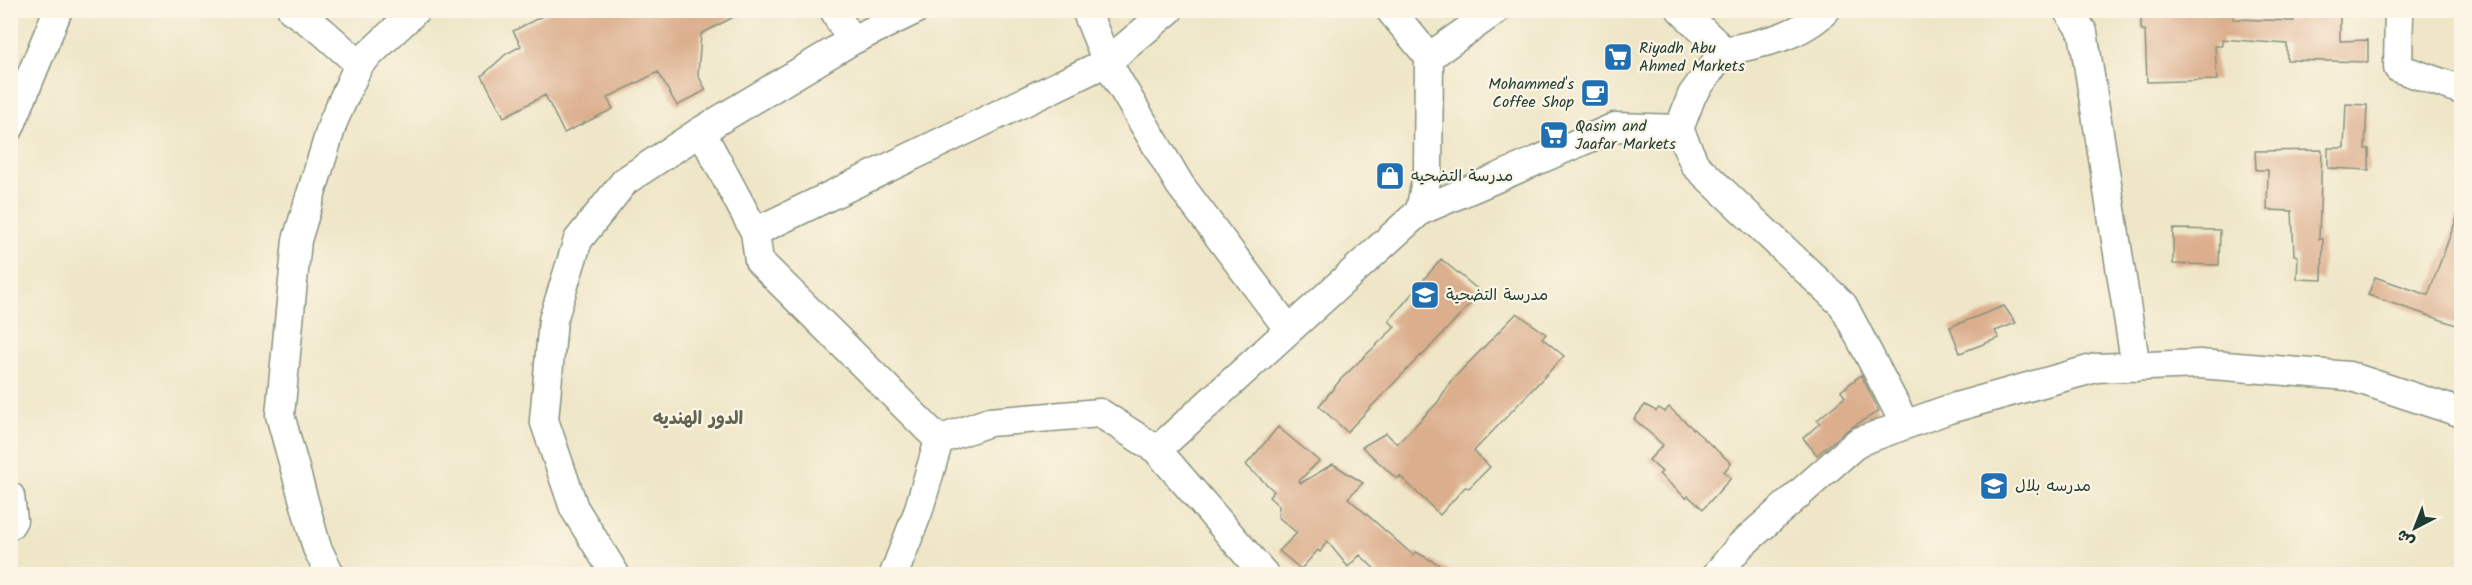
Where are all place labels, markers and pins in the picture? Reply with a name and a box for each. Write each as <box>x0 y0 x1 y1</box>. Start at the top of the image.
place label: Riyadh Abu Ahmed Markets <box>1639 36 1745 79</box>
supermarket icon: Riyadh Abu Ahmed Markets <box>1602 41 1634 73</box>
place label: Mohammed's Coffee Shop <box>1488 72 1574 115</box>
cafe icon: Mohammed's Coffee Shop <box>1579 77 1611 109</box>
place label: Qasim and Jaafar Markets <box>1575 114 1676 157</box>
supermarket icon: Qasim and Jaafar Markets <box>1538 119 1570 151</box>
shop icon: مدرسة التضحيه <box>1374 160 1406 192</box>
place label: مدرسة التضحيه <box>1411 164 1513 189</box>
school or university icon: مدرسة التضحية <box>1409 279 1441 311</box>
place label: مدرسة التضحية <box>1446 283 1548 308</box>
school or university icon: مدرسه بلال <box>1978 470 2010 502</box>
place label: مدرسه بلال <box>2015 474 2091 499</box>

